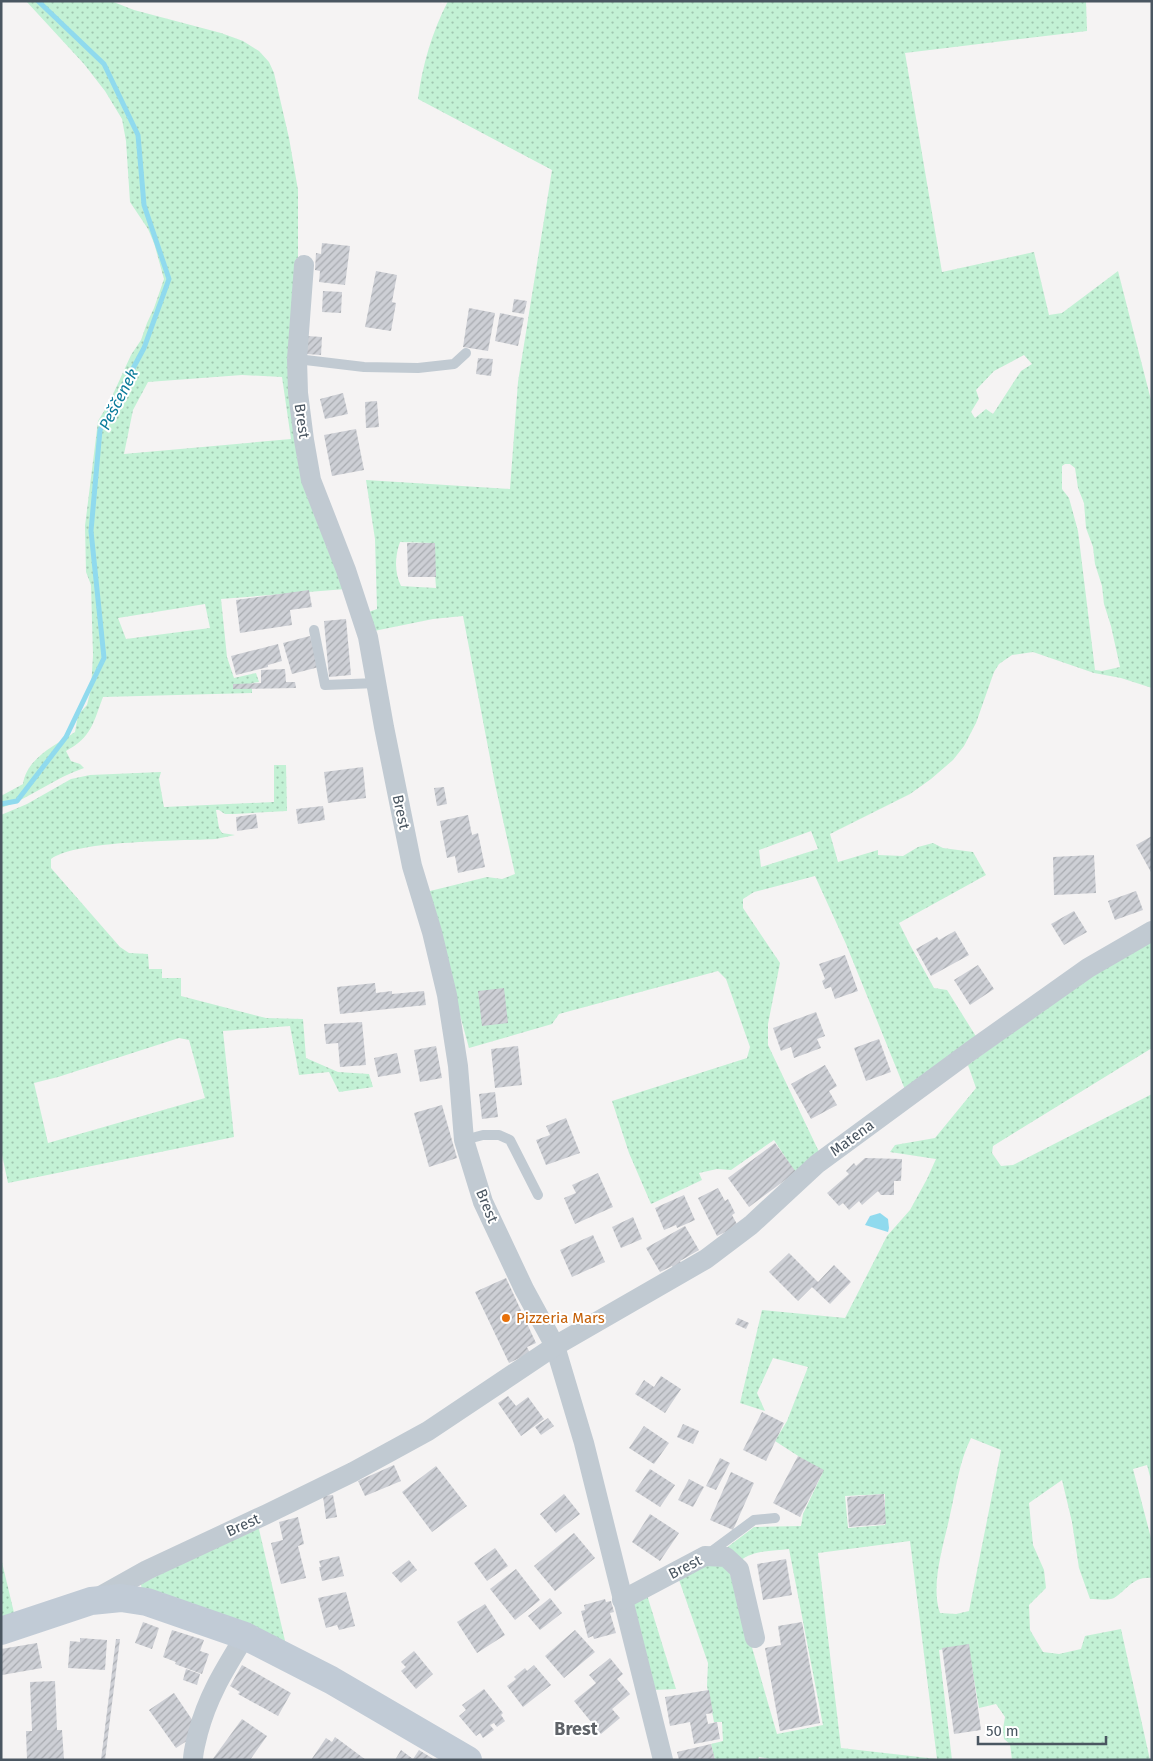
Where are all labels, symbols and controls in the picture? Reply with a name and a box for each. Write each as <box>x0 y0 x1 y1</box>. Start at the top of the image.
water label: Peščenek <box>95 365 142 433</box>
street label: Brest <box>291 402 313 440</box>
street label: Brest <box>389 793 414 832</box>
street label: Matena <box>826 1116 878 1160</box>
street label: Brest <box>472 1186 502 1226</box>
place label: Pizzeria Mars <box>516 1309 605 1327</box>
marker: Pizzeria Mars <box>500 1312 512 1324</box>
street label: Brest <box>223 1509 263 1540</box>
street label: Brest <box>665 1551 705 1583</box>
scale bar <box>978 1714 1106 1746</box>
district label: Brest <box>554 1718 599 1740</box>
text: 50 m <box>986 1722 1019 1740</box>

